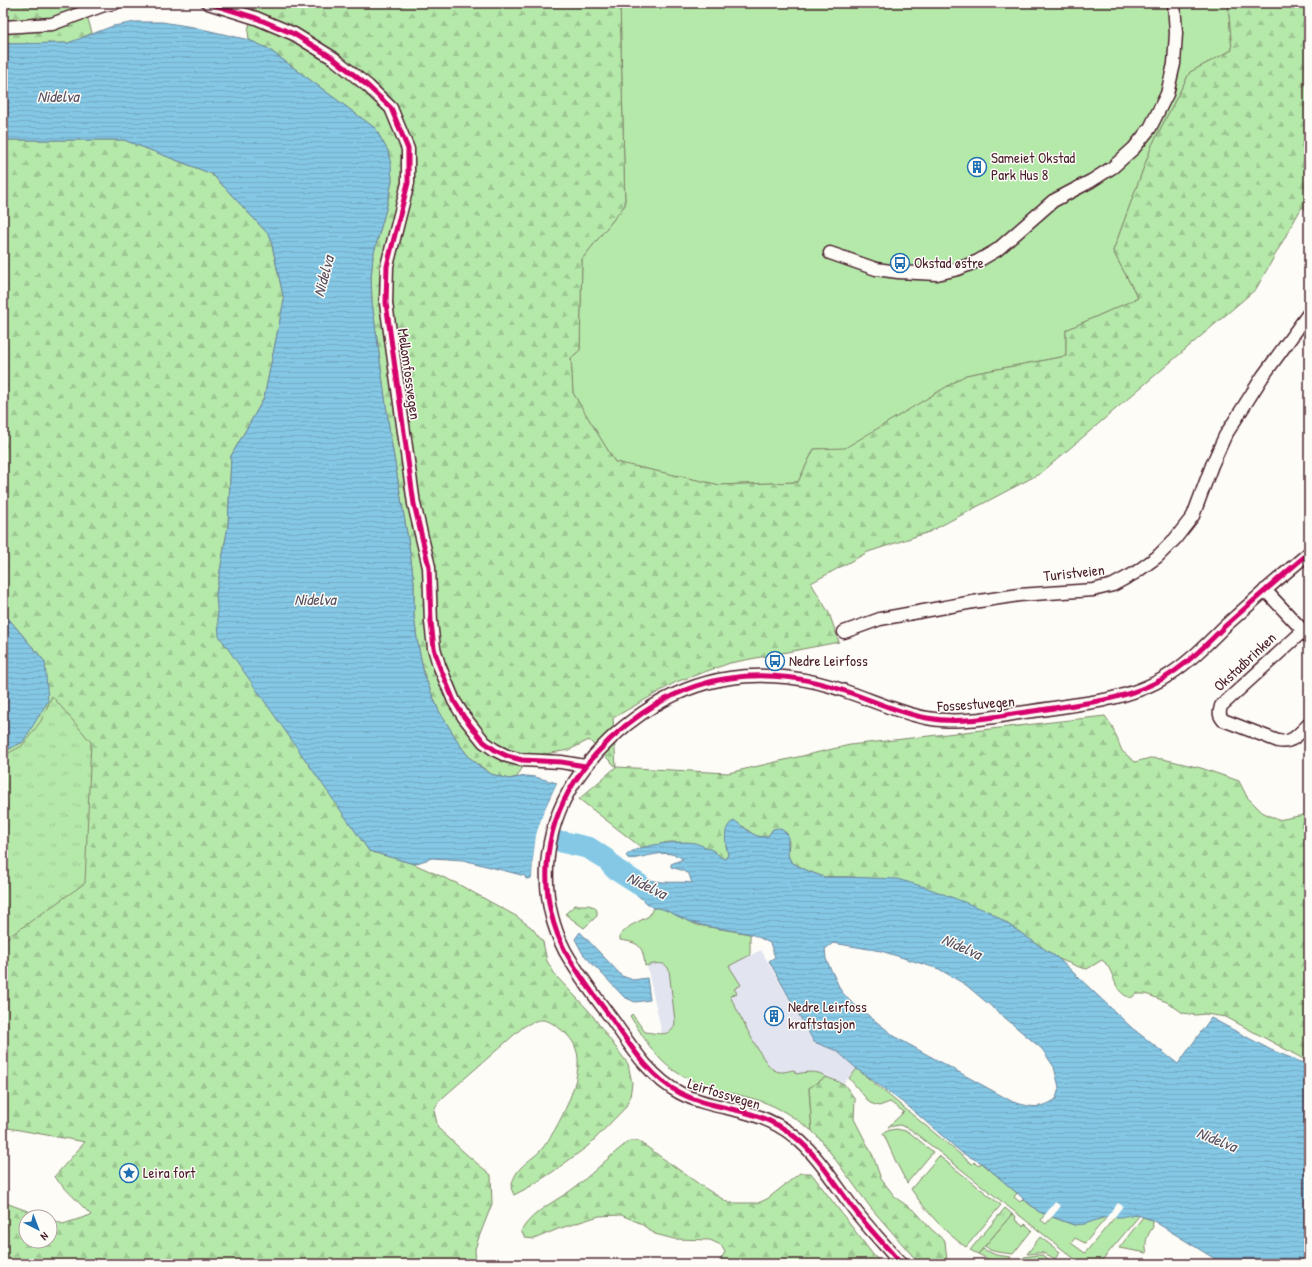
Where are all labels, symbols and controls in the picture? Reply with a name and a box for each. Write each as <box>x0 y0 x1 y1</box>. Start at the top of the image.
water label: Nidelva <box>37 85 81 107</box>
place label: Sameiet Okstad Park Hus 8 <box>991 147 1075 185</box>
building icon: Sameiet Okstad Park Hus 8 <box>966 156 988 178</box>
water label: Nidelva <box>307 251 339 299</box>
bus stop icon: Okstad østre <box>889 252 911 274</box>
place label: Okstad østre <box>914 252 984 273</box>
street label: Mellomfossvegen <box>393 327 426 421</box>
street label: Turistveien <box>1042 559 1106 586</box>
water label: Nidelva <box>294 588 338 610</box>
street label: Okstadbrinken <box>1209 627 1281 696</box>
bus stop icon: Nedre Leirfoss <box>764 650 786 672</box>
place label: Nedre Leirfoss <box>789 650 868 671</box>
street label: Fossestuvegen <box>936 690 1016 717</box>
water label: Nidelva <box>623 866 672 905</box>
water label: Nidelva <box>939 927 987 965</box>
place label: Nedre Leirfoss kraftstasjon <box>788 996 867 1034</box>
building icon: Nedre Leirfoss kraftstasjon <box>763 1005 785 1027</box>
street label: Leirfossvegen <box>685 1073 763 1115</box>
water label: Nidelva <box>1194 1121 1242 1158</box>
place icon: Leira fort <box>118 1162 140 1184</box>
place label: Leira fort <box>143 1162 196 1183</box>
north arrow <box>18 1209 58 1249</box>
text: N <box>38 1229 52 1244</box>

